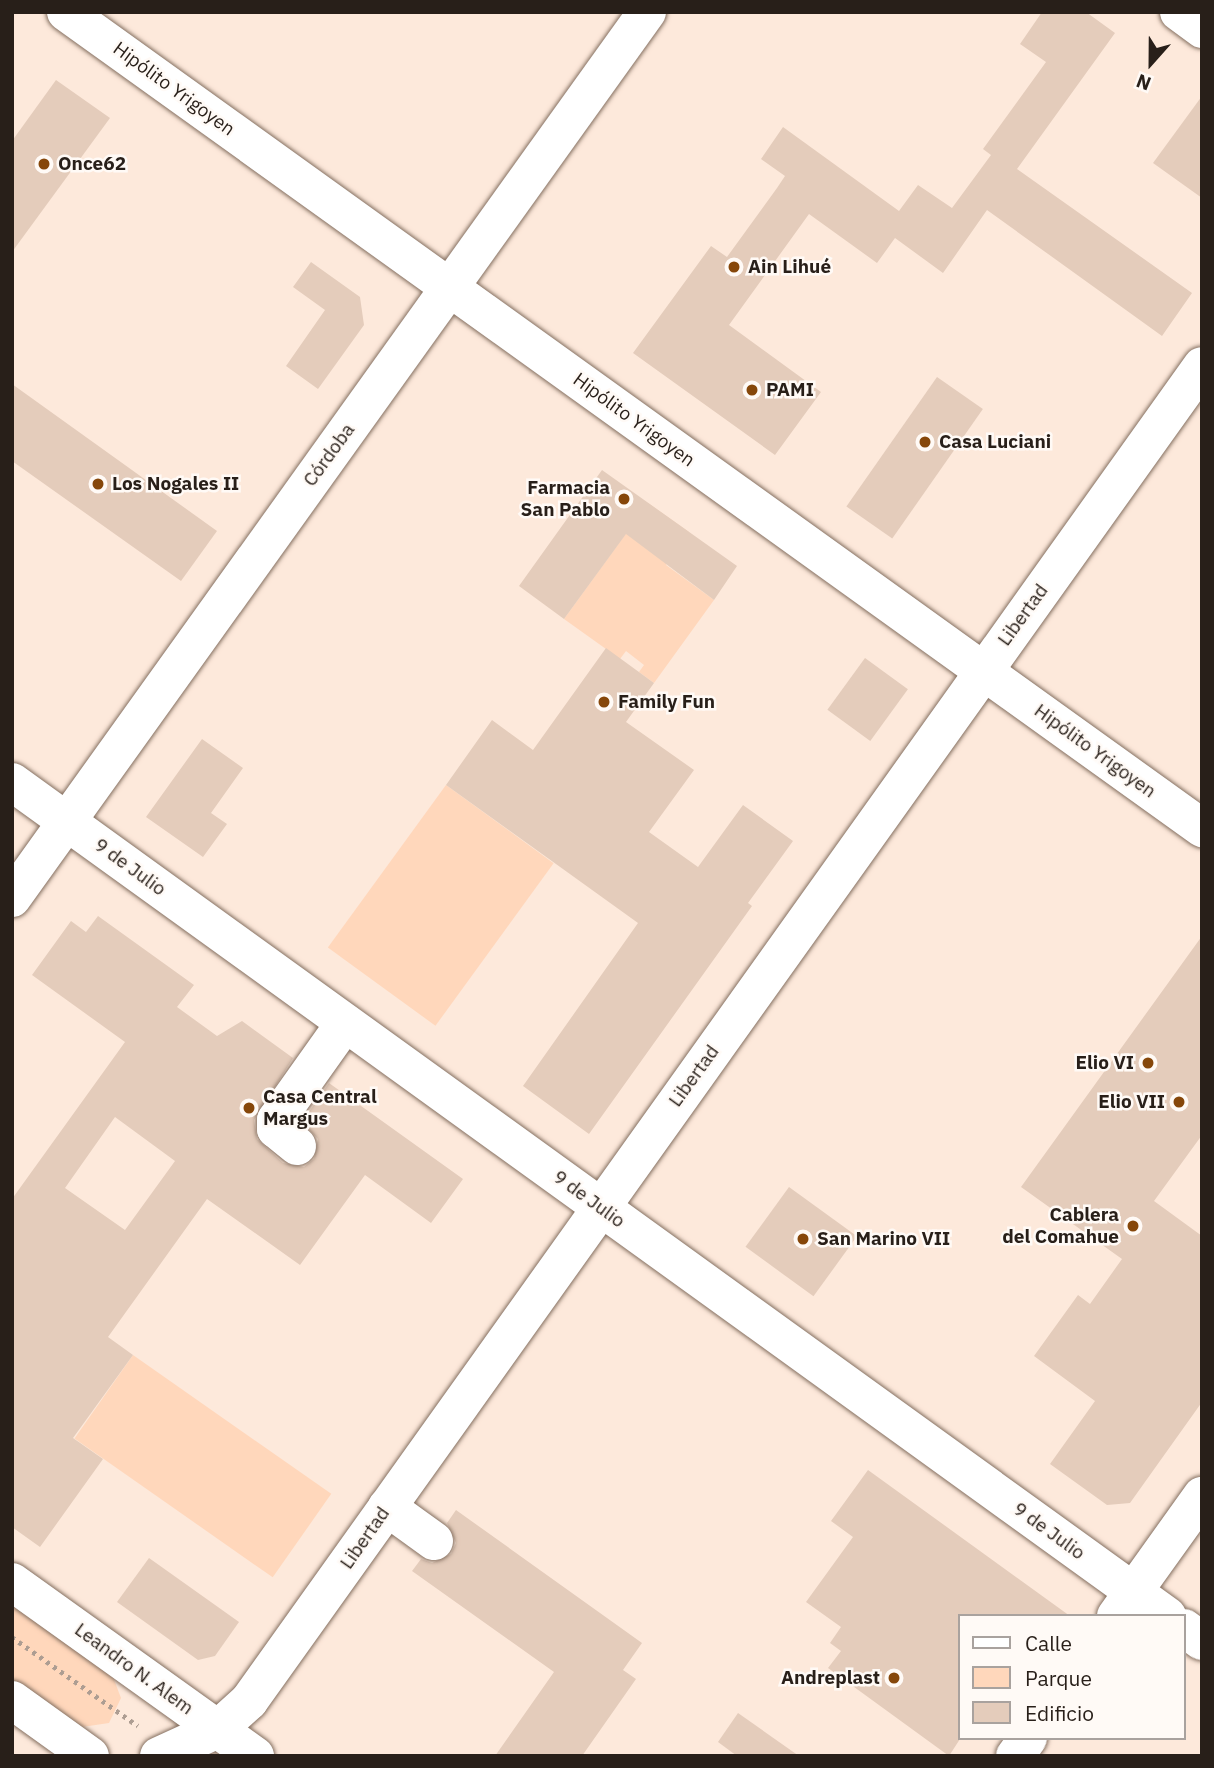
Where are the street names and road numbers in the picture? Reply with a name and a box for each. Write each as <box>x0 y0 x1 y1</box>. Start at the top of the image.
street label: Hipólito Yrigoyen <box>109 37 239 141</box>
street label: Hipólito Yrigoyen <box>569 368 699 472</box>
street label: Córdoba <box>299 419 359 491</box>
street label: Libertad <box>993 580 1053 650</box>
street label: Hipólito Yrigoyen <box>1030 699 1160 803</box>
street label: 9 de Julio <box>90 833 170 901</box>
street label: Libertad <box>664 1041 724 1111</box>
street label: 9 de Julio <box>549 1165 629 1233</box>
street label: 9 de Julio <box>1009 1497 1089 1565</box>
street label: Libertad <box>335 1503 395 1573</box>
street label: Leandro N. Alem <box>70 1618 198 1720</box>

